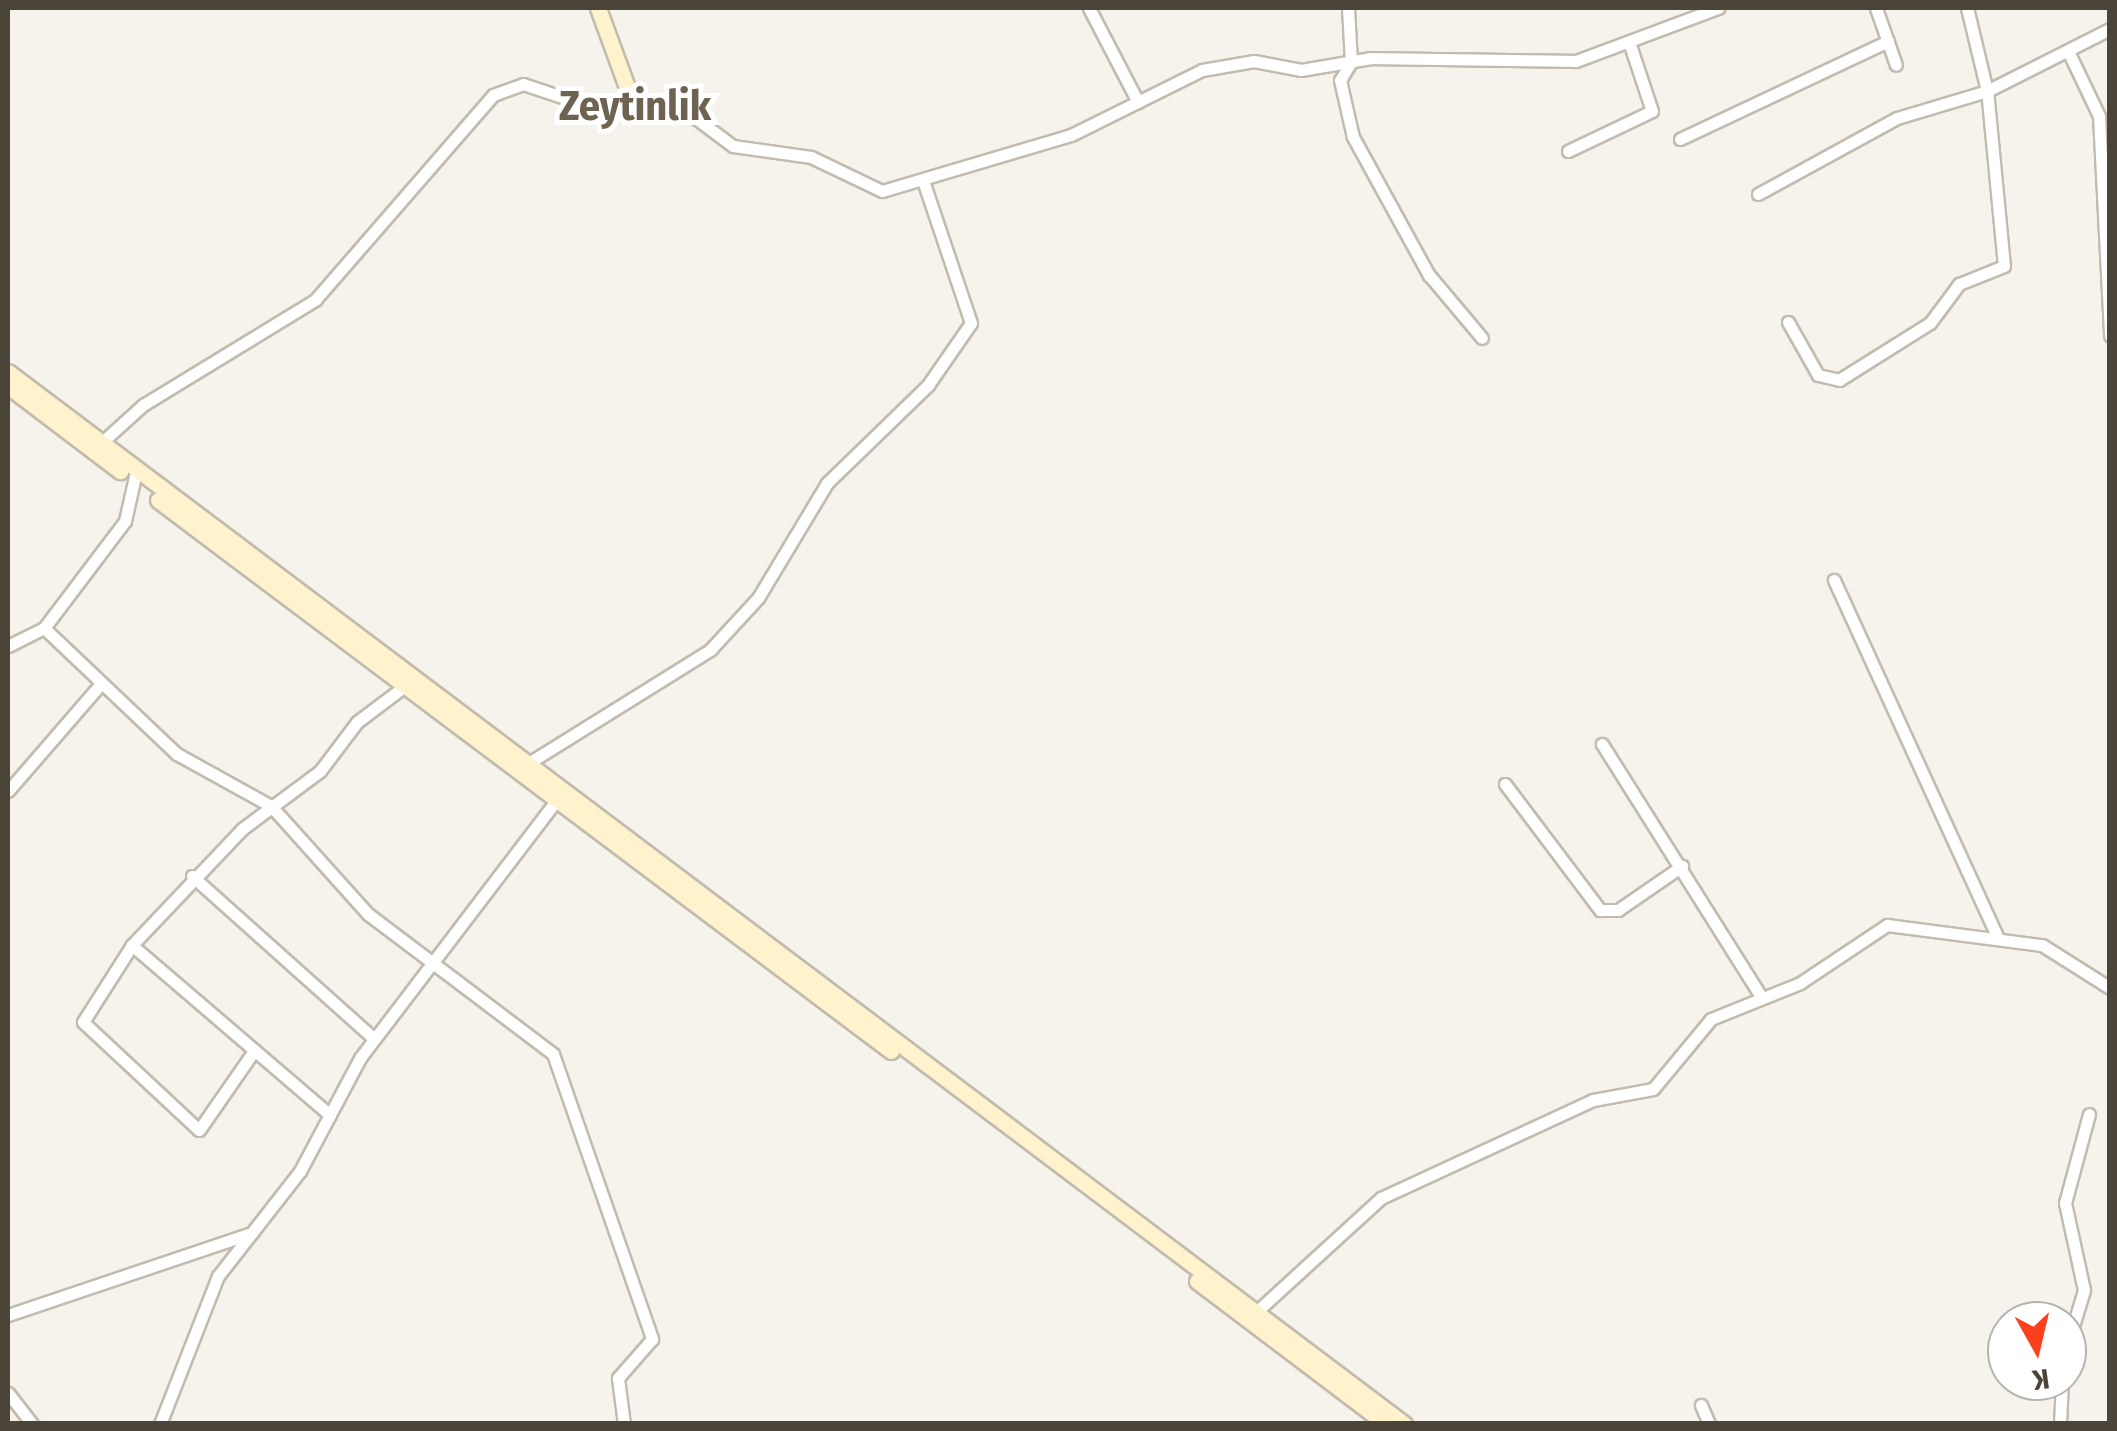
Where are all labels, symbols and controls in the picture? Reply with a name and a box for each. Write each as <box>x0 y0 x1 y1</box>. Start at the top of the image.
district label: Zeytinlik <box>559 81 711 131</box>
north arrow <box>1987 1301 2087 1401</box>
text: K <box>2031 1362 2051 1397</box>

